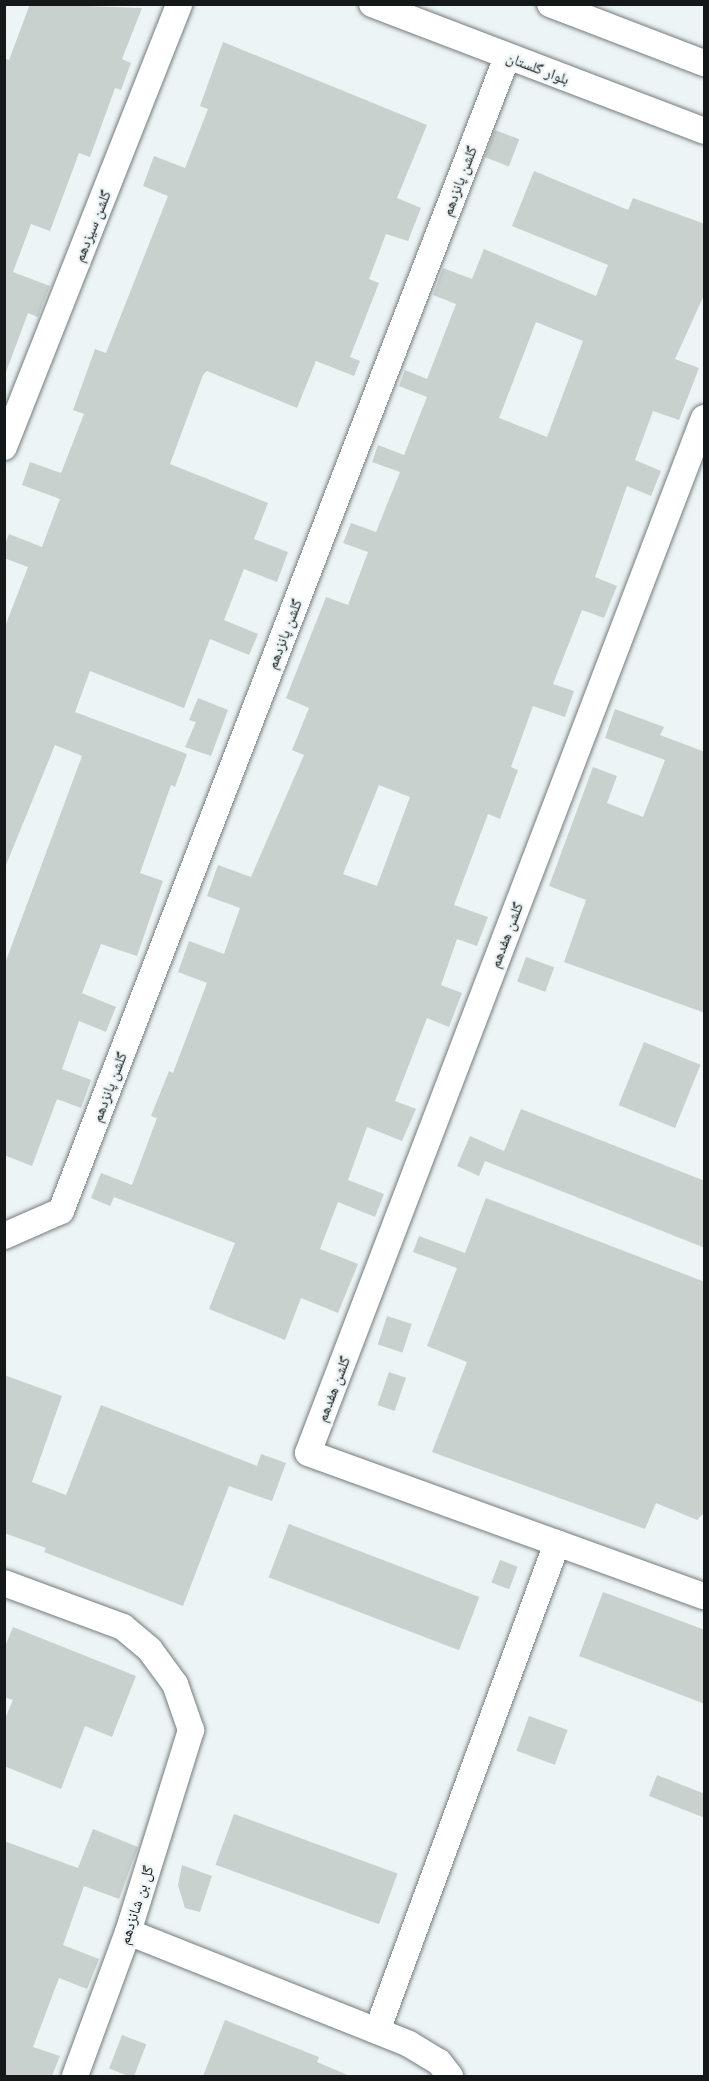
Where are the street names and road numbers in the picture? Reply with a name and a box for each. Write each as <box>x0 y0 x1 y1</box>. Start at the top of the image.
street label: بلوار گلستان <box>504 48 572 88</box>
street label: گلشن پانزدهم <box>437 144 481 218</box>
street label: گلشن سیزدهم <box>69 188 115 264</box>
street label: گلشن پانزدهم <box>262 597 306 671</box>
street label: گلشن هفدهم <box>485 900 527 970</box>
street label: گلشن پانزدهم <box>87 1050 131 1124</box>
street label: گلشن هفدهم <box>312 1354 354 1424</box>
street label: گل بن شانزدهم <box>115 1864 157 1946</box>

